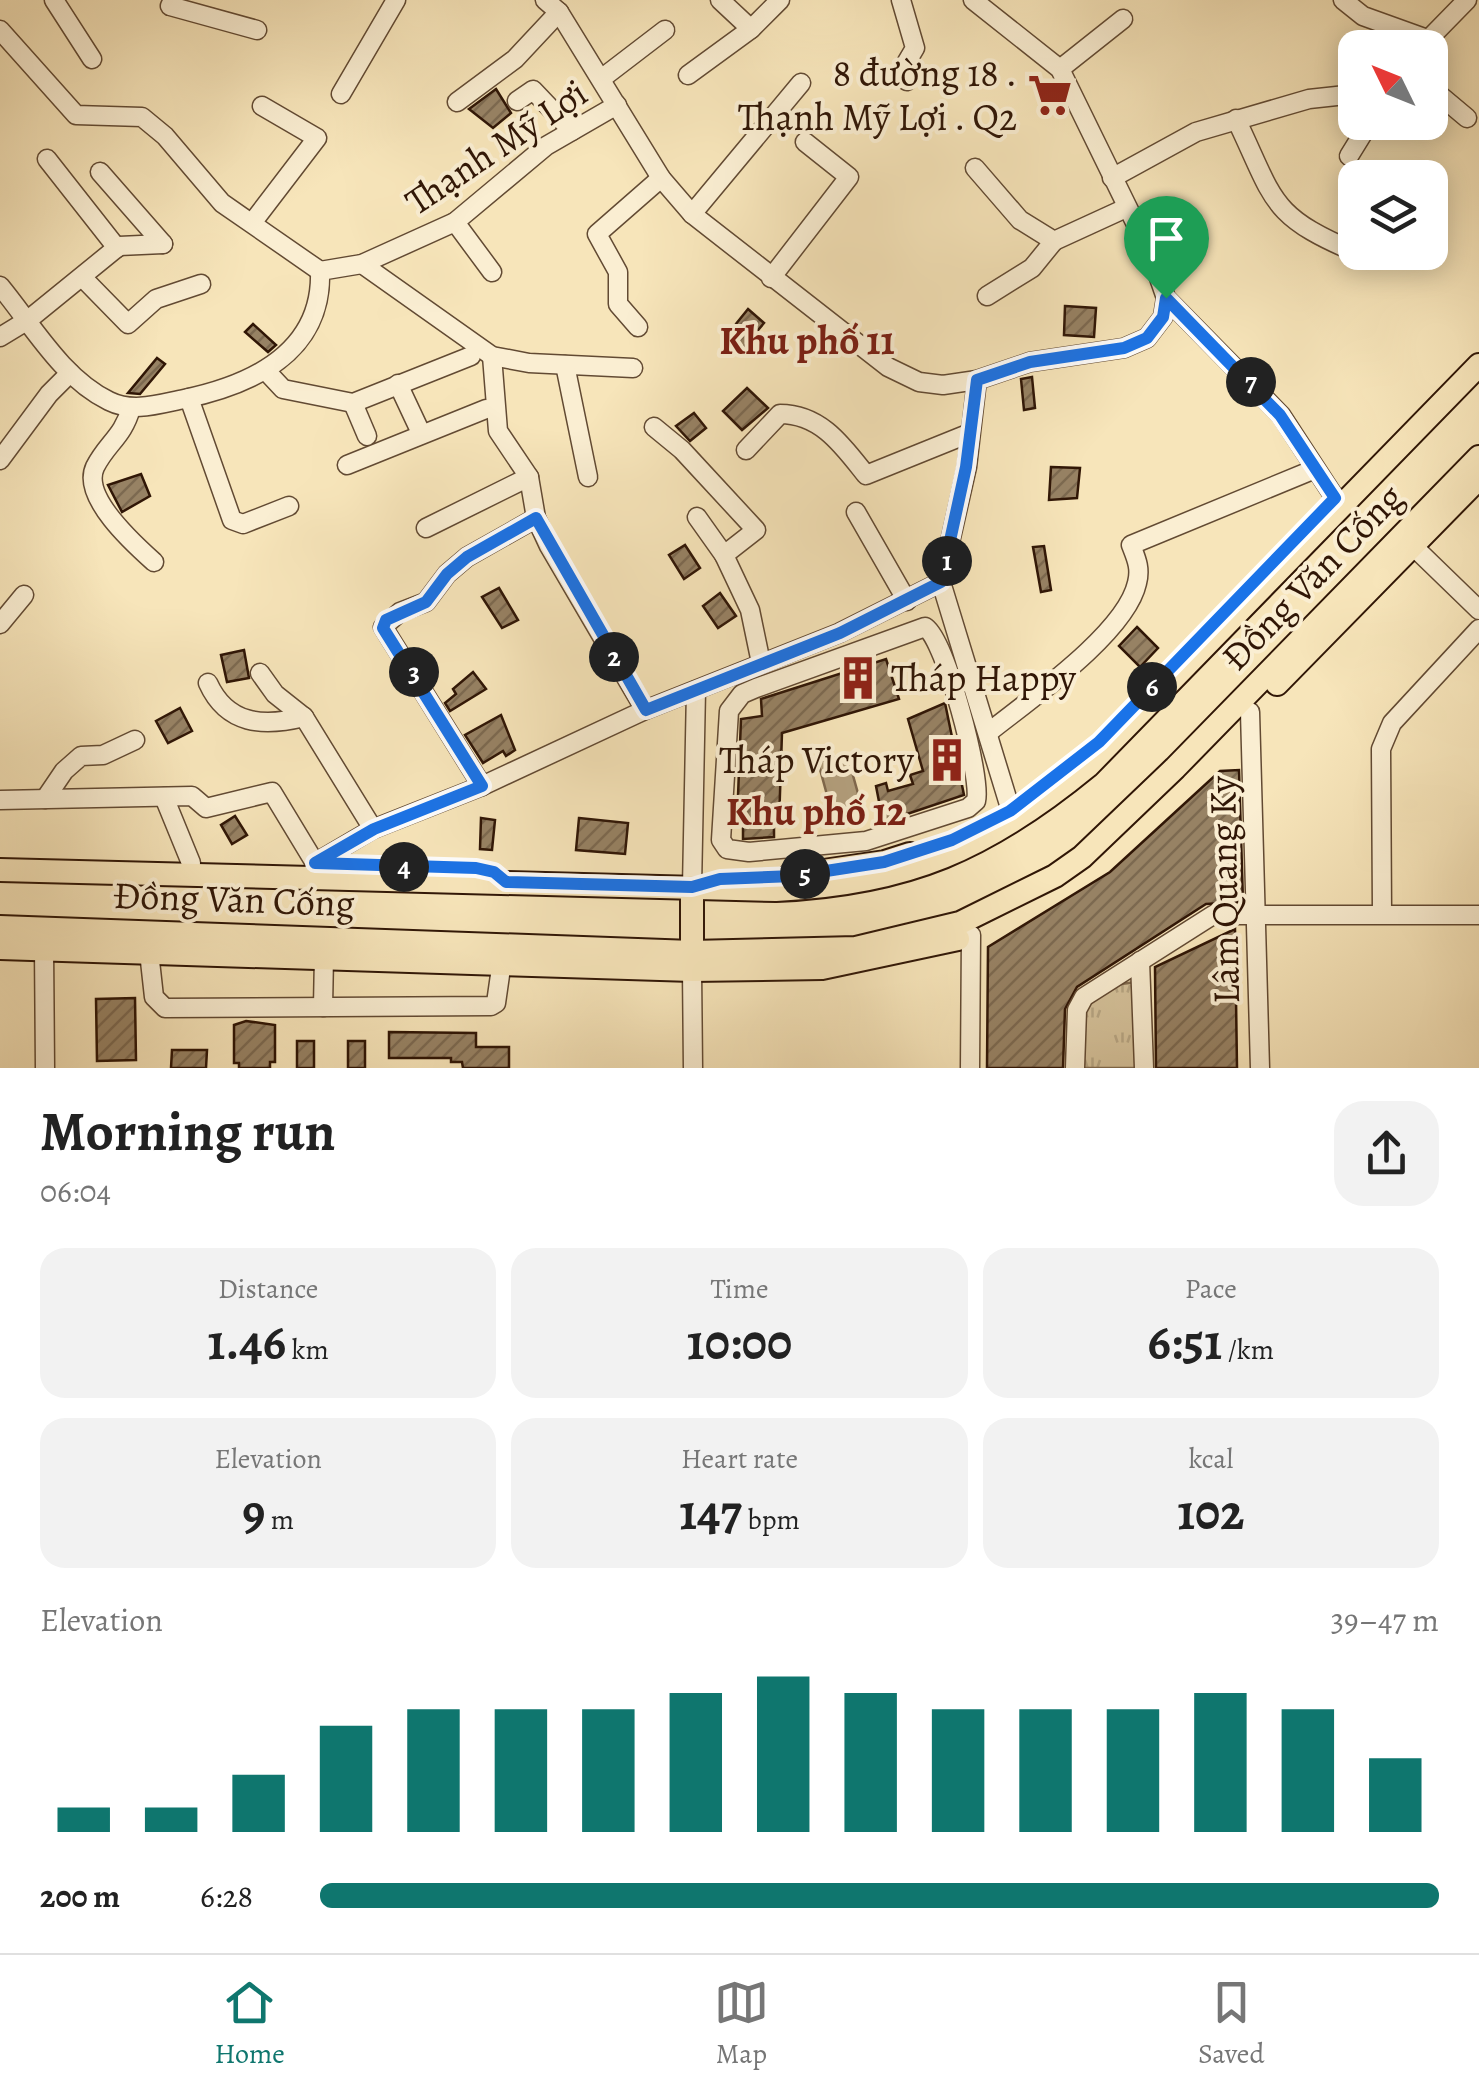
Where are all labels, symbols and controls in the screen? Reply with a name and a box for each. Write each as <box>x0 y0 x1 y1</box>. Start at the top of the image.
north arrow <box>1338 30 1448 140</box>
map controls <box>1338 30 1448 270</box>
place label: 8 đường 18 . Thạnh Mỹ Lợi . Q2 <box>738 47 1017 143</box>
street label: Thạnh Mỹ Lợi <box>395 67 597 227</box>
supermarket icon: 8 đường 18 . Thạnh Mỹ Lợi . Q2 <box>1026 71 1074 119</box>
button: layers <box>1338 160 1448 270</box>
pin <box>1124 196 1209 299</box>
icon: arrive <box>1139 211 1194 266</box>
district label: Khu phố 11 <box>719 313 895 368</box>
pin: 7 <box>1226 357 1276 407</box>
text: 7 <box>1245 363 1257 401</box>
street label: Đồng Văn Cống <box>1209 472 1415 682</box>
pin: 1 <box>922 536 972 586</box>
text: 1 <box>942 542 952 580</box>
pin: 2 <box>589 632 639 682</box>
text: 2 <box>607 638 621 676</box>
pin: 3 <box>389 647 439 697</box>
place label: Tháp Happy <box>891 652 1077 704</box>
text: 3 <box>408 653 420 691</box>
building icon: Tháp Happy <box>834 654 882 702</box>
pin: 6 <box>1127 662 1177 712</box>
text: 6 <box>1145 668 1159 706</box>
place label: Tháp Victory <box>719 734 915 786</box>
building icon: Tháp Victory <box>923 736 971 784</box>
street label: Lâm Quang Ky <box>1196 775 1252 1004</box>
district label: Khu phố 12 <box>726 784 906 839</box>
pin: 4 <box>379 842 429 892</box>
text: 4 <box>397 848 411 886</box>
pin: 5 <box>780 849 830 899</box>
text: 5 <box>799 855 811 893</box>
street label: Đồng Văn Cống <box>112 869 356 929</box>
text: Morning run <box>40 1094 335 1169</box>
button: share <box>1334 1101 1439 1206</box>
text: 06:04 <box>40 1169 111 1213</box>
text: Distance <box>218 1270 318 1308</box>
text: Time <box>710 1270 769 1308</box>
text: Pace <box>1185 1270 1237 1308</box>
text: 1.46 <box>208 1308 286 1376</box>
text: 10:00 <box>687 1308 792 1376</box>
text: 6:51 <box>1148 1308 1222 1376</box>
text: km <box>286 1331 329 1369</box>
text: /km <box>1222 1331 1274 1369</box>
text: Elevation <box>214 1440 322 1478</box>
text: Heart rate <box>681 1440 798 1478</box>
text: kcal <box>1188 1440 1233 1478</box>
text: 9 <box>242 1478 265 1546</box>
text: 147 <box>679 1478 742 1546</box>
text: 102 <box>1177 1478 1244 1546</box>
text: m <box>265 1501 294 1539</box>
text: bpm <box>742 1501 800 1539</box>
text: Elevation <box>40 1598 163 1642</box>
text: 39–47 m <box>1331 1598 1439 1642</box>
text: 200 m <box>40 1874 120 1918</box>
text: 6:28 <box>200 1874 253 1918</box>
tab: Home <box>215 1975 285 2073</box>
tab: Map <box>714 1975 769 2073</box>
tab: Saved <box>1198 1975 1264 2073</box>

